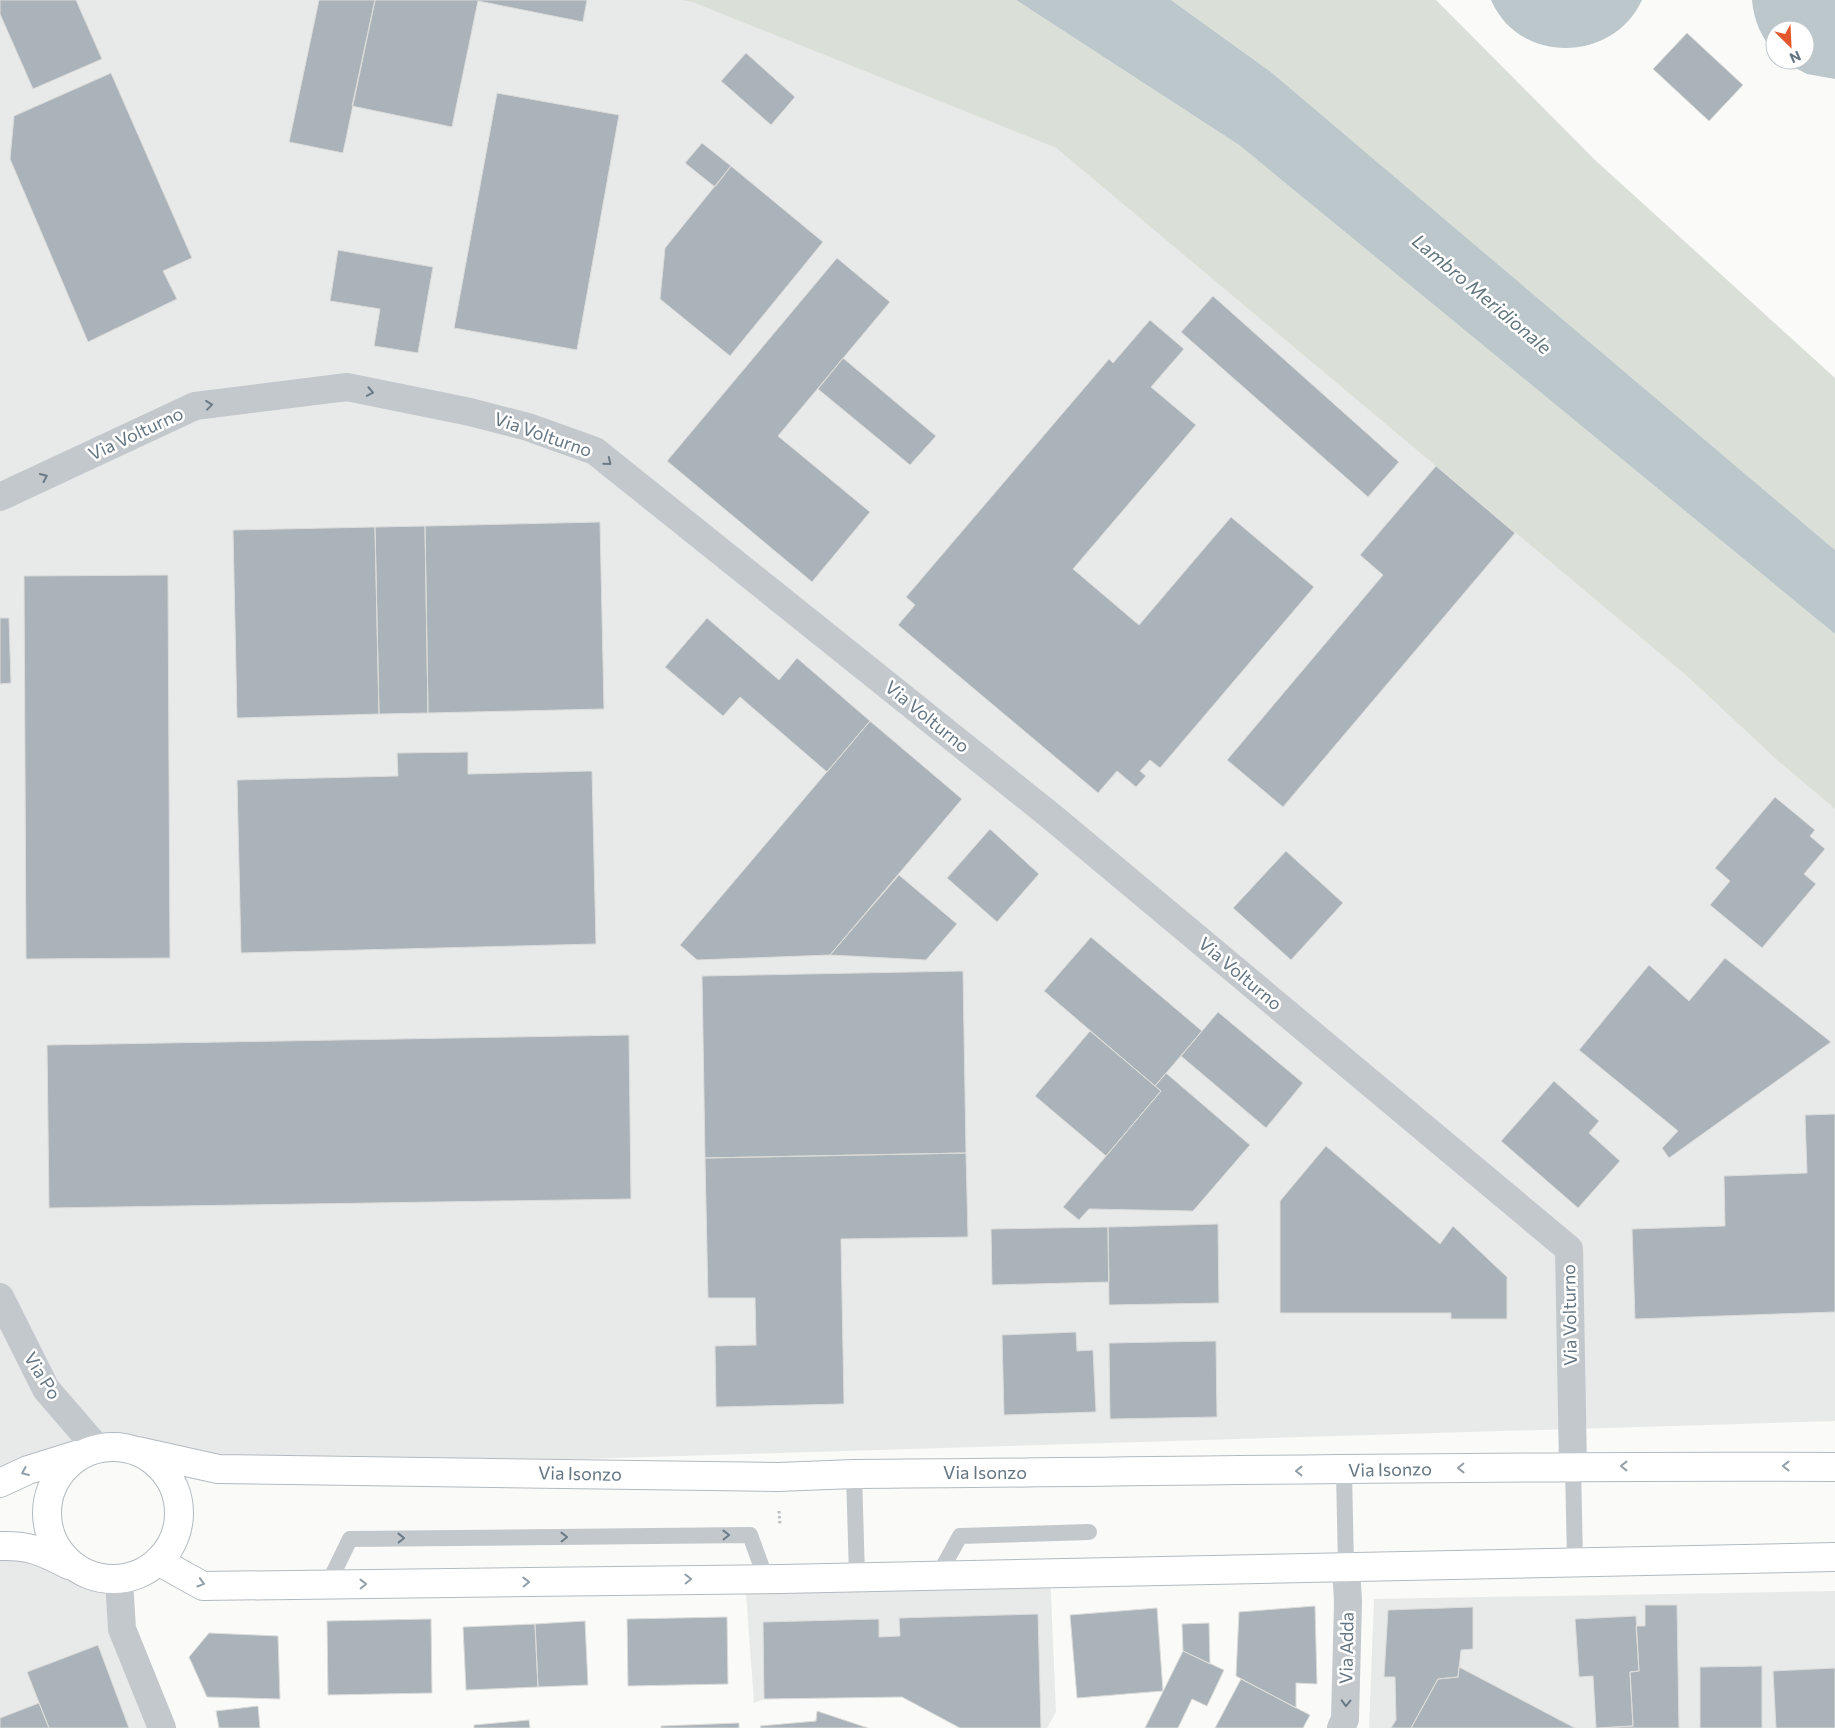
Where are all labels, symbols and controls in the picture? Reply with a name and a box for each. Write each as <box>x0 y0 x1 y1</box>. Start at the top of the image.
north arrow <box>1765 20 1815 70</box>
text: N <box>1787 47 1804 67</box>
water label: Lambro Meridionale <box>1408 229 1557 358</box>
one-way arrow <box>365 386 374 397</box>
one-way arrow <box>205 400 213 411</box>
street label: Via Volturno <box>85 402 186 465</box>
street label: Via Volturno <box>492 407 595 461</box>
one-way arrow <box>602 456 611 465</box>
one-way arrow <box>39 472 48 483</box>
street label: Via Volturno <box>881 676 974 757</box>
street label: Via Volturno <box>1195 932 1287 1014</box>
street label: Via Volturno <box>1557 1264 1581 1366</box>
street label: Via Po <box>20 1348 66 1403</box>
street label: Via Isonzo <box>1348 1457 1432 1481</box>
street label: Via Isonzo <box>538 1461 622 1485</box>
street label: Via Isonzo <box>943 1461 1027 1483</box>
one-way arrow <box>1620 1461 1628 1471</box>
one-way arrow <box>1782 1461 1790 1471</box>
one-way arrow <box>1457 1463 1465 1473</box>
one-way arrow <box>21 1465 30 1476</box>
one-way arrow <box>1295 1466 1302 1476</box>
one-way arrow <box>722 1530 730 1541</box>
one-way arrow <box>560 1532 568 1542</box>
one-way arrow <box>398 1533 405 1543</box>
one-way arrow <box>684 1574 692 1585</box>
one-way arrow <box>522 1576 530 1587</box>
one-way arrow <box>197 1577 206 1588</box>
one-way arrow <box>359 1578 367 1589</box>
street label: Via Adda <box>1334 1612 1358 1684</box>
one-way arrow <box>1340 1699 1351 1707</box>

